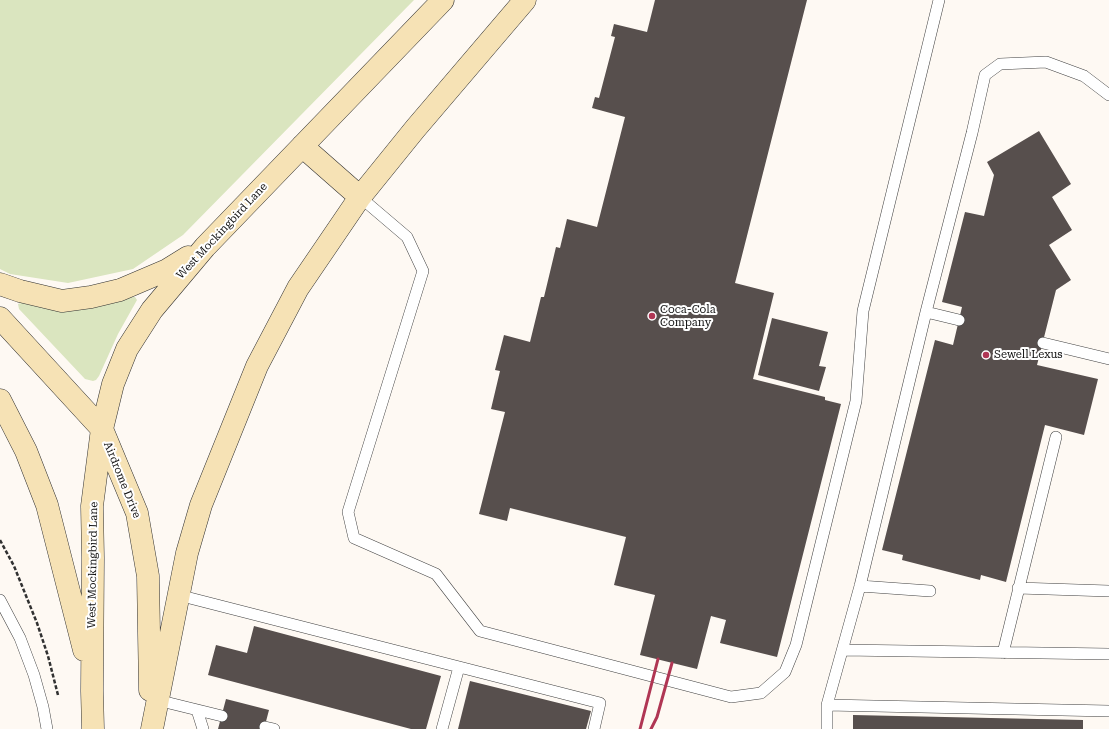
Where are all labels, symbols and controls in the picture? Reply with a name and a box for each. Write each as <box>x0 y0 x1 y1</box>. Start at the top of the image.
street label: West Mockingbird Lane <box>174 180 270 282</box>
place label: Coca-Cola Company <box>660 303 716 329</box>
marker: Coca-Cola Company <box>647 311 657 321</box>
place label: Sewell Lexus <box>994 348 1063 362</box>
marker: Sewell Lexus <box>981 350 991 360</box>
street label: Airdrome Drive <box>101 440 143 520</box>
street label: West Mockingbird Lane <box>85 501 101 629</box>

